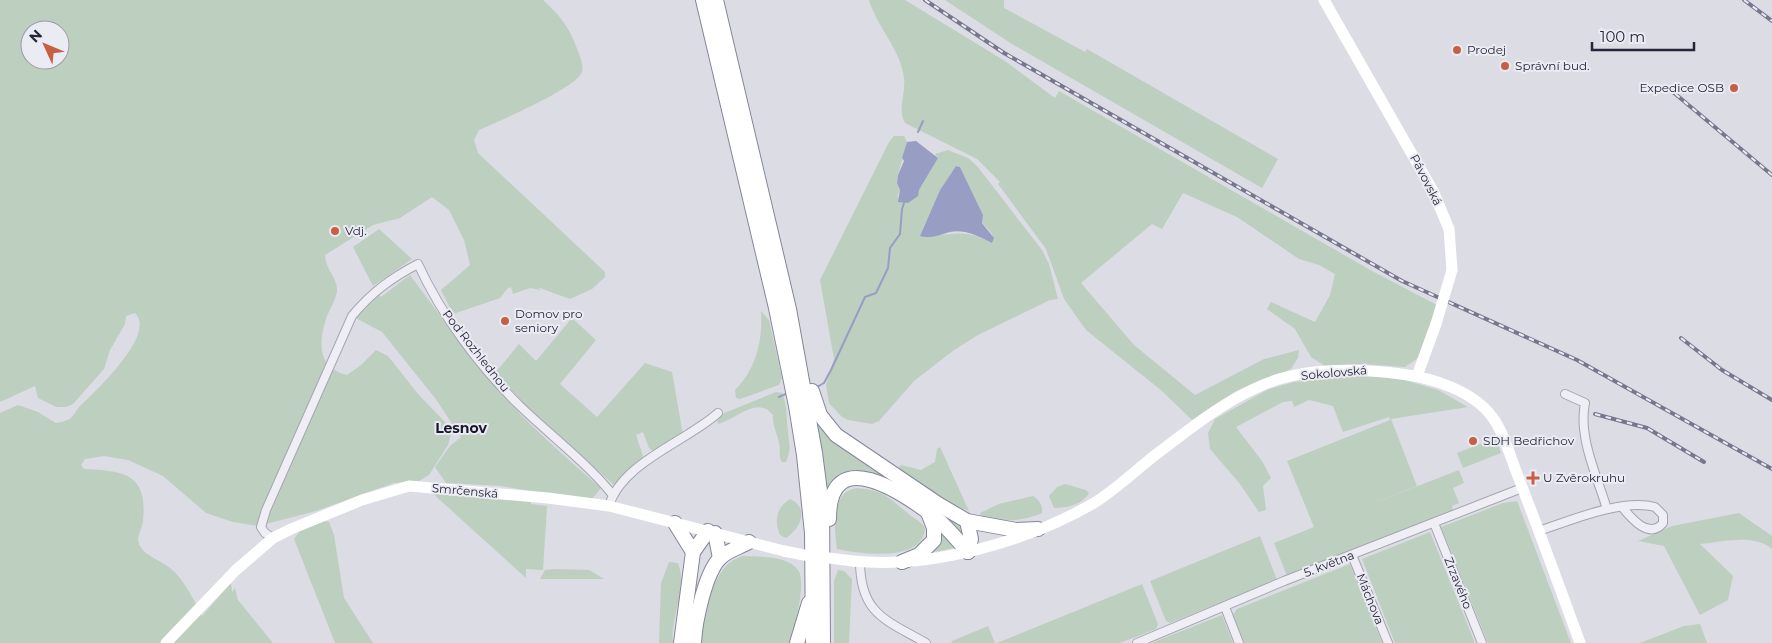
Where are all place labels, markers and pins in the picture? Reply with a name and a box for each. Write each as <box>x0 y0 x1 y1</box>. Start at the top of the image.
place label: Prodej <box>1467 42 1506 57</box>
marker: Prodej <box>1451 44 1463 56</box>
place label: Správní bud. <box>1515 58 1590 73</box>
marker: Správní bud. <box>1499 60 1511 72</box>
place label: Expedice OSB <box>1639 80 1724 95</box>
marker: Expedice OSB <box>1728 82 1740 94</box>
place label: Vdj. <box>345 223 367 238</box>
marker: Vdj. <box>329 225 341 237</box>
place label: Domov pro seniory <box>515 306 582 335</box>
marker: Domov pro seniory <box>499 315 511 327</box>
place label: SDH Bedřichov <box>1483 433 1575 448</box>
marker: SDH Bedřichov <box>1467 435 1479 447</box>
place label: U Zvěrokruhu <box>1543 470 1625 485</box>
marker: U Zvěrokruhu <box>1527 472 1539 484</box>

